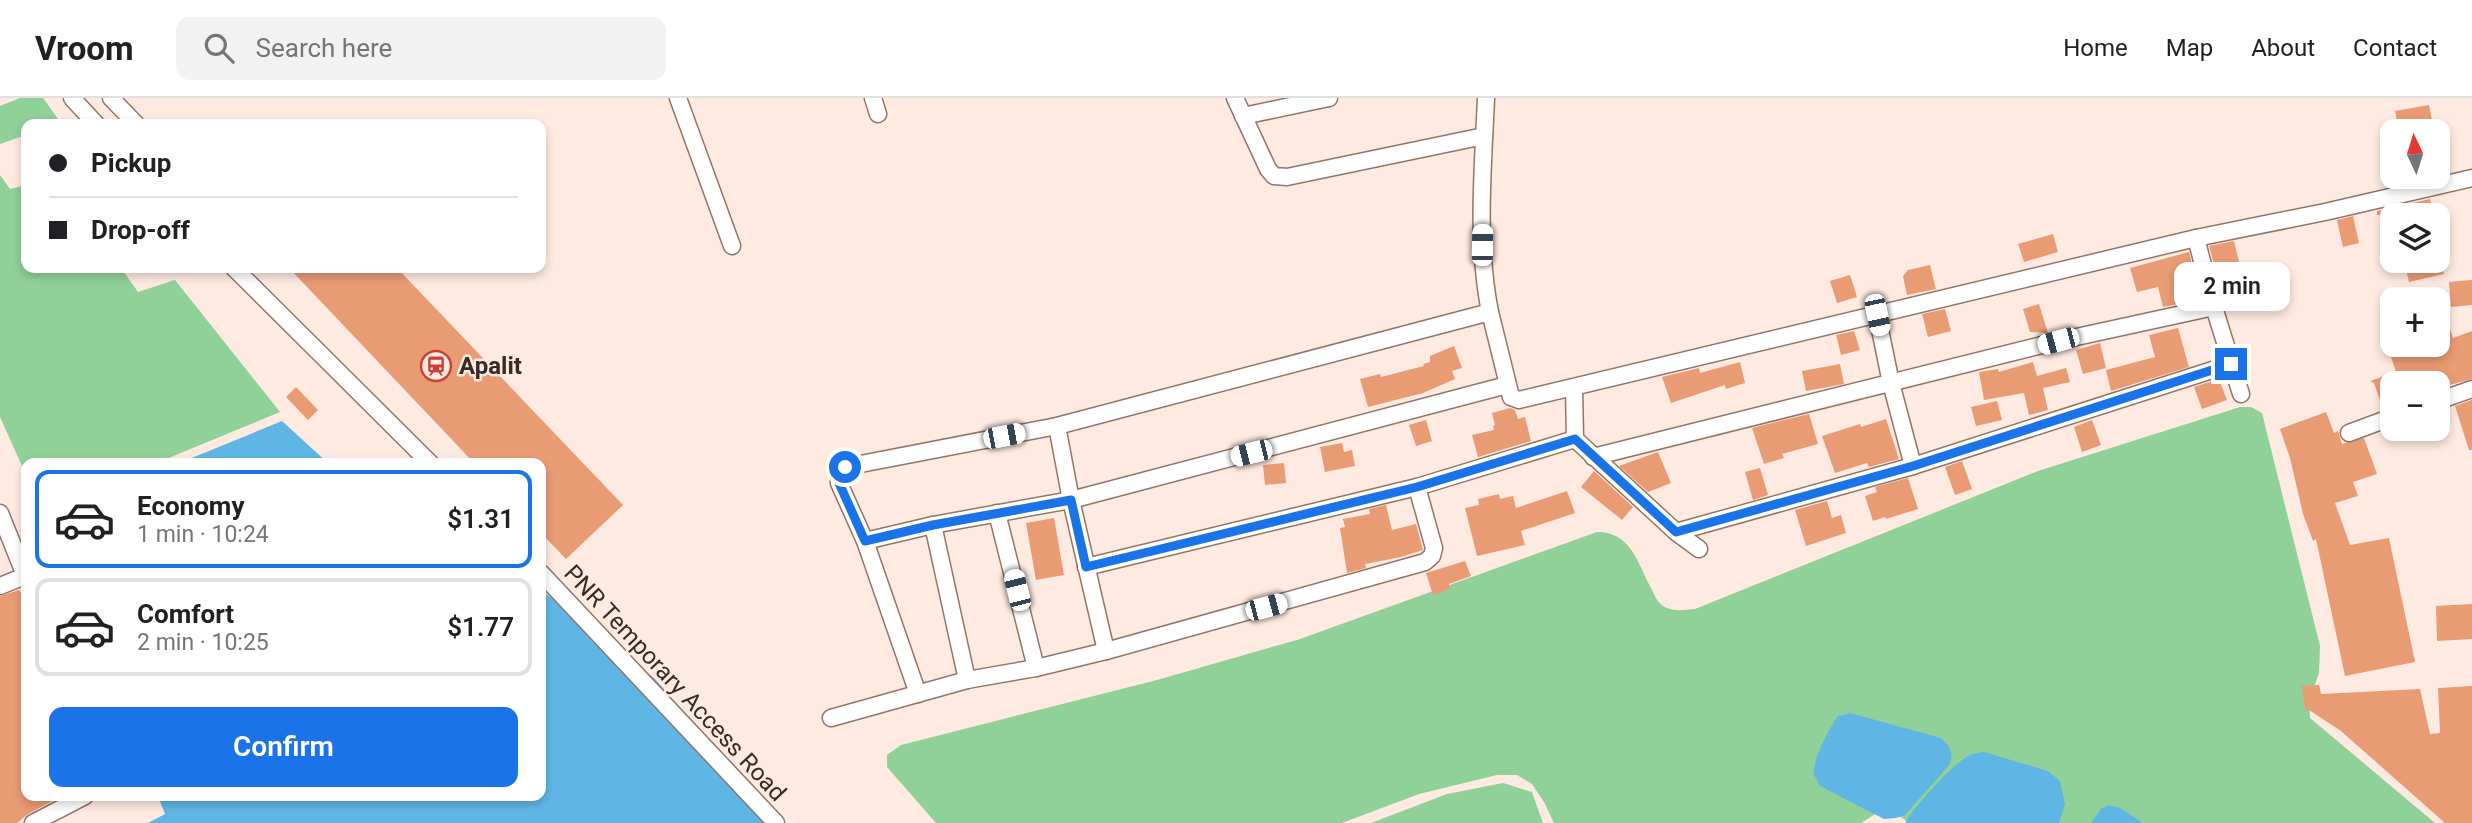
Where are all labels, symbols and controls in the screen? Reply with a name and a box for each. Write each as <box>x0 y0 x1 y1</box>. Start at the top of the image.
search box <box>176 17 666 80</box>
text: Vroom <box>35 29 134 68</box>
icon: search <box>200 29 238 67</box>
text: Search here <box>256 33 392 63</box>
text: Home <box>2063 34 2128 62</box>
text: Map <box>2166 34 2213 62</box>
text: About <box>2251 34 2315 62</box>
text: Contact <box>2353 34 2437 62</box>
north arrow <box>2380 119 2450 189</box>
map controls <box>2380 119 2450 441</box>
text: Pickup <box>91 148 171 178</box>
button: layers <box>2380 203 2450 273</box>
text: Drop-off <box>91 215 190 245</box>
car <box>1472 224 1493 266</box>
callout: 2 min <box>2173 262 2289 312</box>
text: 2 min <box>2203 273 2261 300</box>
button: + <box>2380 287 2450 357</box>
car <box>1863 292 1892 338</box>
car <box>2035 325 2082 357</box>
route end <box>2215 348 2247 380</box>
station icon: Apalit <box>419 349 453 383</box>
place label: Apalit <box>459 352 522 380</box>
button: − <box>2380 371 2450 441</box>
car <box>982 422 1027 450</box>
car <box>1229 438 1274 468</box>
route start <box>829 451 861 483</box>
icon: car <box>53 488 116 551</box>
text: Economy <box>137 491 244 521</box>
text: $1.31 <box>447 504 514 534</box>
text: 1 min · 10:24 <box>137 521 269 548</box>
street label: PNR Temporary Access Road <box>558 559 792 807</box>
car <box>1002 567 1033 613</box>
car <box>1243 591 1290 623</box>
icon: car <box>53 596 116 659</box>
text: Comfort <box>137 599 234 629</box>
text: $1.77 <box>447 612 514 642</box>
text: 2 min · 10:25 <box>137 629 269 656</box>
button: Confirm <box>49 707 518 787</box>

